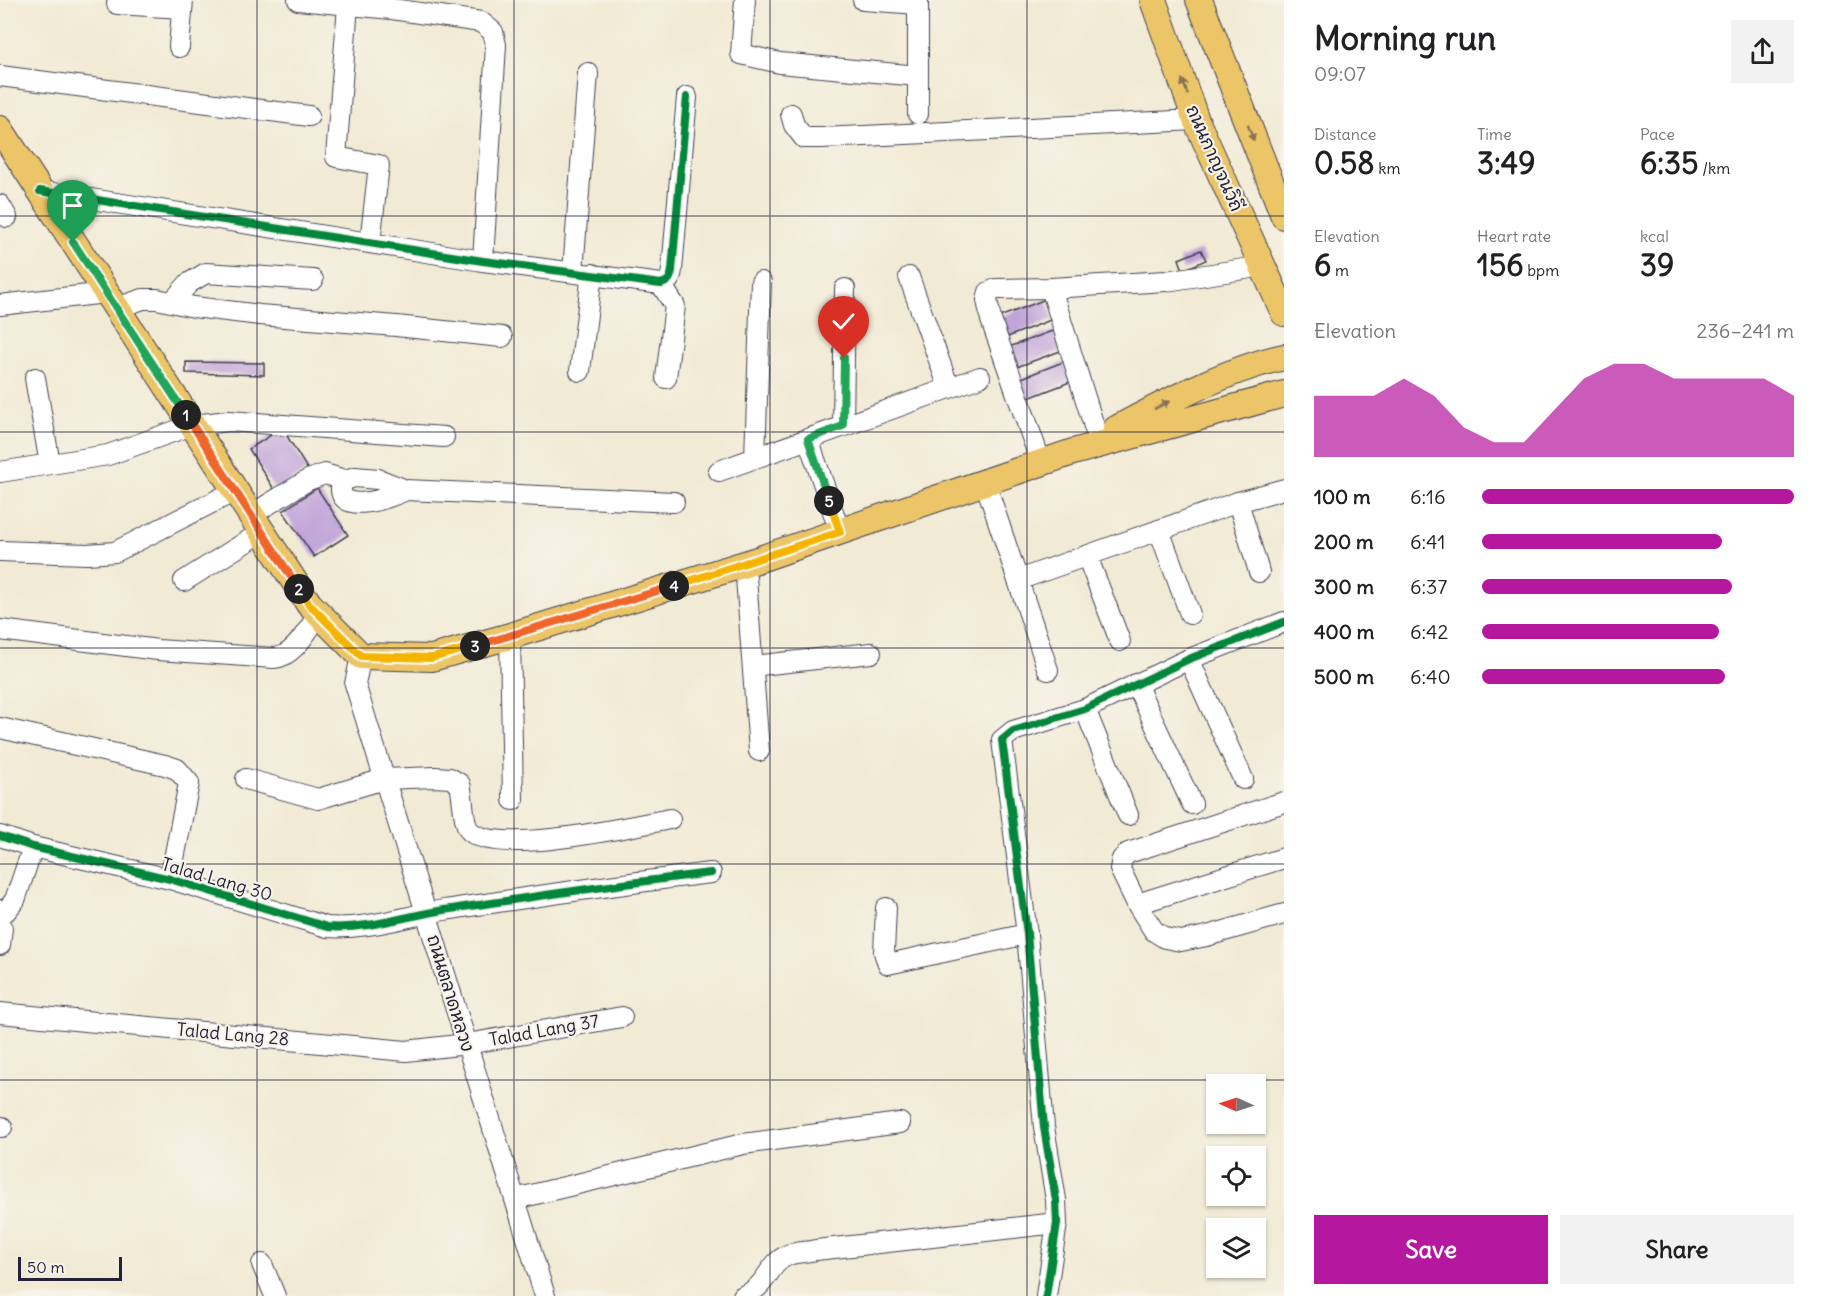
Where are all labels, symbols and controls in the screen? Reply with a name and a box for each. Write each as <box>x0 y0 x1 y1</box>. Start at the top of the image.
text: Morning run <box>1314 17 1496 59</box>
button: share <box>1731 20 1794 83</box>
text: 09:07 <box>1314 61 1366 86</box>
one-way arrow <box>1179 78 1189 96</box>
street label: ถนนกาญจนวิถี <box>1181 101 1249 215</box>
one-way arrow <box>1246 124 1256 142</box>
text: Distance <box>1314 124 1376 144</box>
text: Time <box>1477 124 1512 144</box>
text: Pace <box>1640 124 1675 144</box>
text: 0.58 <box>1314 144 1374 182</box>
text: 3:49 <box>1477 144 1535 182</box>
text: 6:35 <box>1640 144 1698 182</box>
text: km <box>1374 158 1401 178</box>
text: /km <box>1698 158 1730 178</box>
pin <box>47 180 98 242</box>
icon: arrive <box>56 189 89 222</box>
text: Elevation <box>1314 226 1380 246</box>
text: Heart rate <box>1477 226 1551 246</box>
text: kcal <box>1640 226 1669 246</box>
text: 6 <box>1314 246 1331 284</box>
text: 156 <box>1477 246 1523 284</box>
text: 39 <box>1640 246 1674 284</box>
text: m <box>1331 260 1349 280</box>
text: bpm <box>1523 260 1559 280</box>
pin <box>818 296 869 358</box>
icon: check <box>827 305 860 338</box>
text: Elevation <box>1314 318 1396 343</box>
text: 236–241 m <box>1697 318 1794 343</box>
pin: 1 <box>171 400 201 430</box>
one-way arrow <box>1153 400 1170 410</box>
text: 1 <box>183 405 189 425</box>
text: 100 m <box>1314 484 1371 509</box>
text: 6:16 <box>1410 484 1446 509</box>
pin: 5 <box>814 486 844 516</box>
text: 5 <box>824 491 834 511</box>
text: 200 m <box>1314 529 1374 554</box>
text: 6:41 <box>1410 529 1445 554</box>
pin: 4 <box>659 571 689 601</box>
pin: 2 <box>284 574 314 604</box>
text: 300 m <box>1314 574 1374 599</box>
text: 6:37 <box>1410 574 1447 599</box>
text: 4 <box>669 576 679 596</box>
text: 2 <box>295 579 303 599</box>
text: 400 m <box>1314 619 1374 644</box>
text: 6:42 <box>1410 619 1449 644</box>
pin: 3 <box>460 631 490 661</box>
text: 3 <box>470 636 480 656</box>
text: 500 m <box>1314 664 1374 689</box>
text: 6:40 <box>1410 664 1451 689</box>
street label: Talad Lang 30 <box>159 852 275 906</box>
street label: ถนนตลาดหลวง <box>422 932 480 1054</box>
street label: Talad Lang 37 <box>487 1009 601 1051</box>
street label: Talad Lang 28 <box>176 1018 290 1050</box>
north arrow <box>1206 1074 1266 1134</box>
map controls <box>1206 1074 1266 1278</box>
button: locate <box>1206 1146 1266 1206</box>
button: Save <box>1314 1215 1548 1284</box>
button: Share <box>1560 1215 1794 1284</box>
button: layers <box>1206 1218 1266 1278</box>
scale bar <box>18 1254 122 1282</box>
text: 50 m <box>27 1257 65 1277</box>

